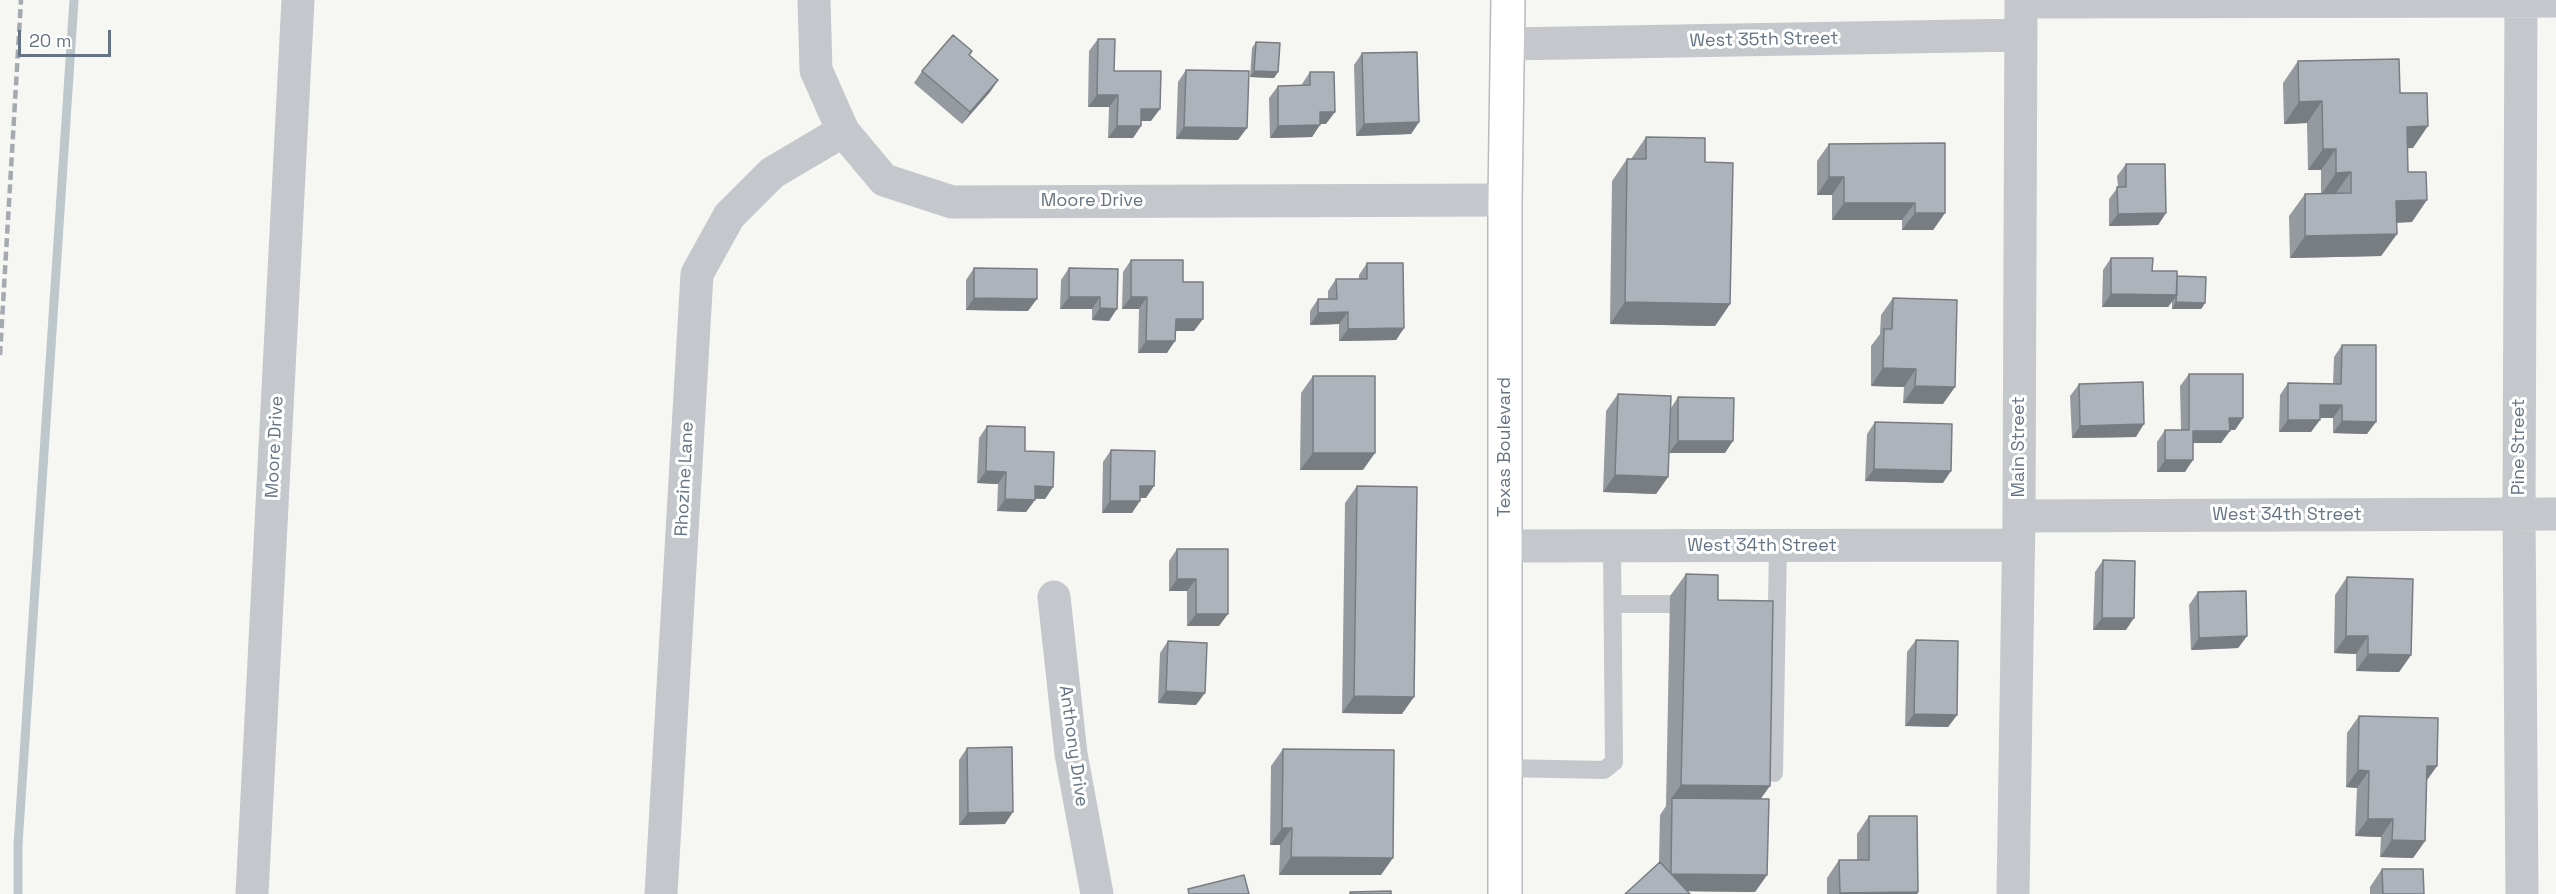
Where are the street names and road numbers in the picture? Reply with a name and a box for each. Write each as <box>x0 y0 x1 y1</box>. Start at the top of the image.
street label: West 35th Street <box>1689 28 1839 52</box>
street label: Moore Drive <box>1041 190 1143 212</box>
street label: Texas Boulevard <box>1494 377 1516 517</box>
street label: Moore Drive <box>262 395 288 499</box>
street label: Main Street <box>2008 396 2030 498</box>
street label: Pine Street <box>2508 399 2530 495</box>
street label: Rhozine Lane <box>671 421 699 537</box>
street label: West 34th Street <box>2212 504 2362 526</box>
street label: West 34th Street <box>1687 535 1837 557</box>
street label: Anthony Drive <box>1054 684 1092 808</box>

